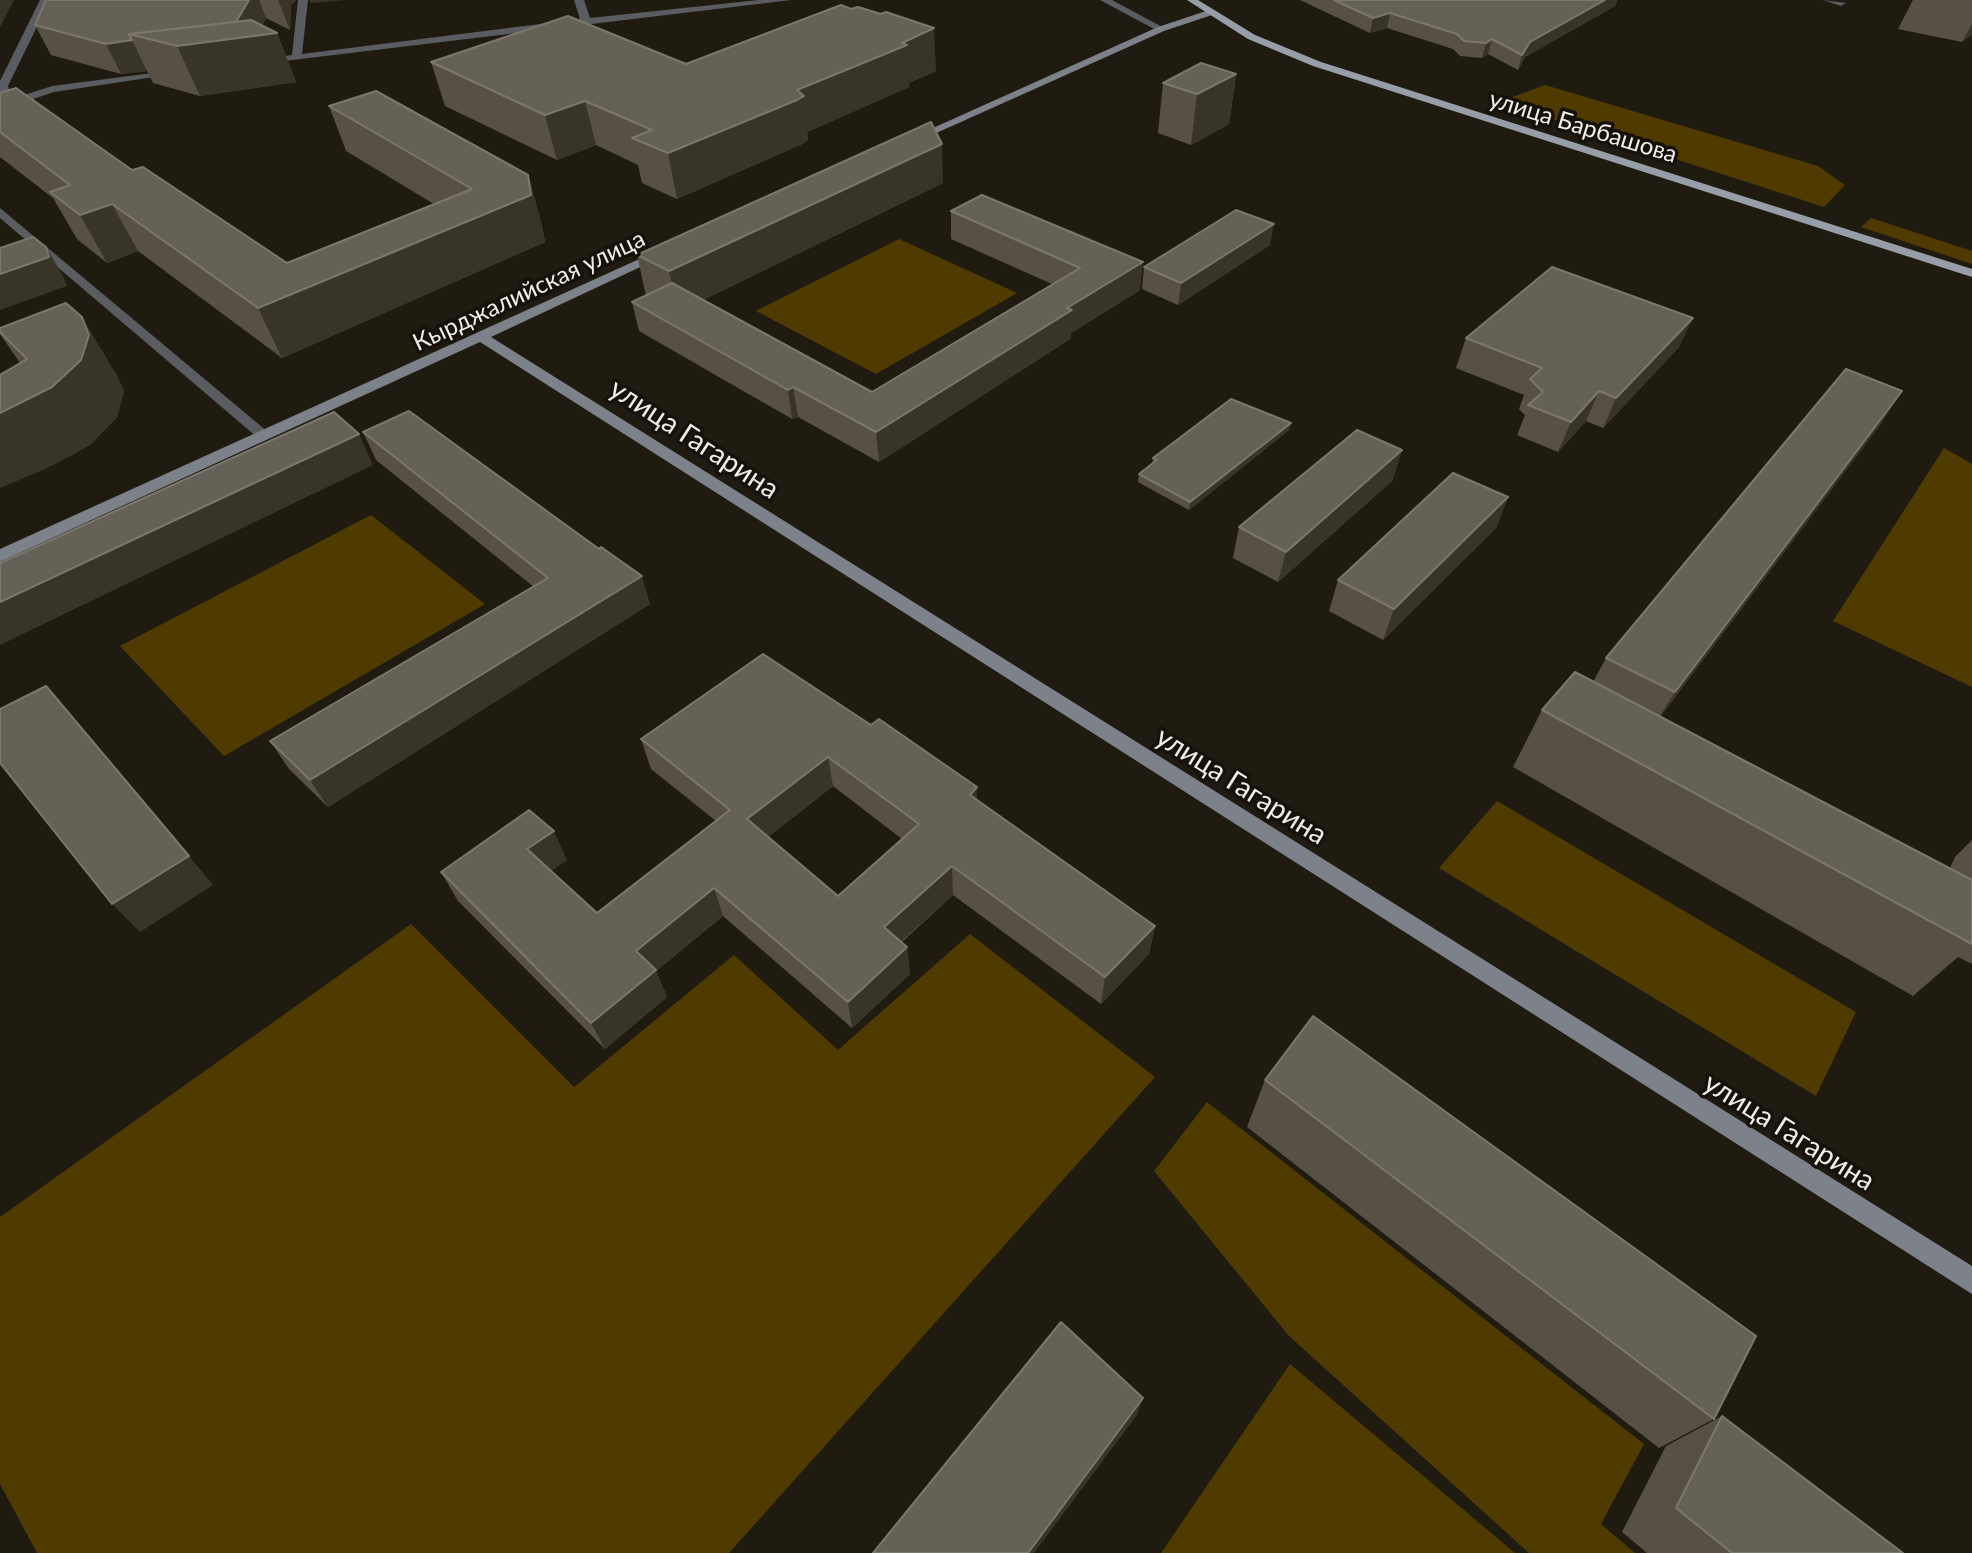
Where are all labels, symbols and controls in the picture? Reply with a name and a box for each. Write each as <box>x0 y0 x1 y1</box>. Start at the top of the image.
street label: улица Барбашова <box>1486 85 1680 169</box>
street label: Кырджалийская улица <box>408 225 650 357</box>
street label: улица Гагарина <box>603 372 785 506</box>
street label: улица Гагарина <box>1149 720 1333 852</box>
street label: улица Гагарина <box>1697 1066 1881 1198</box>

